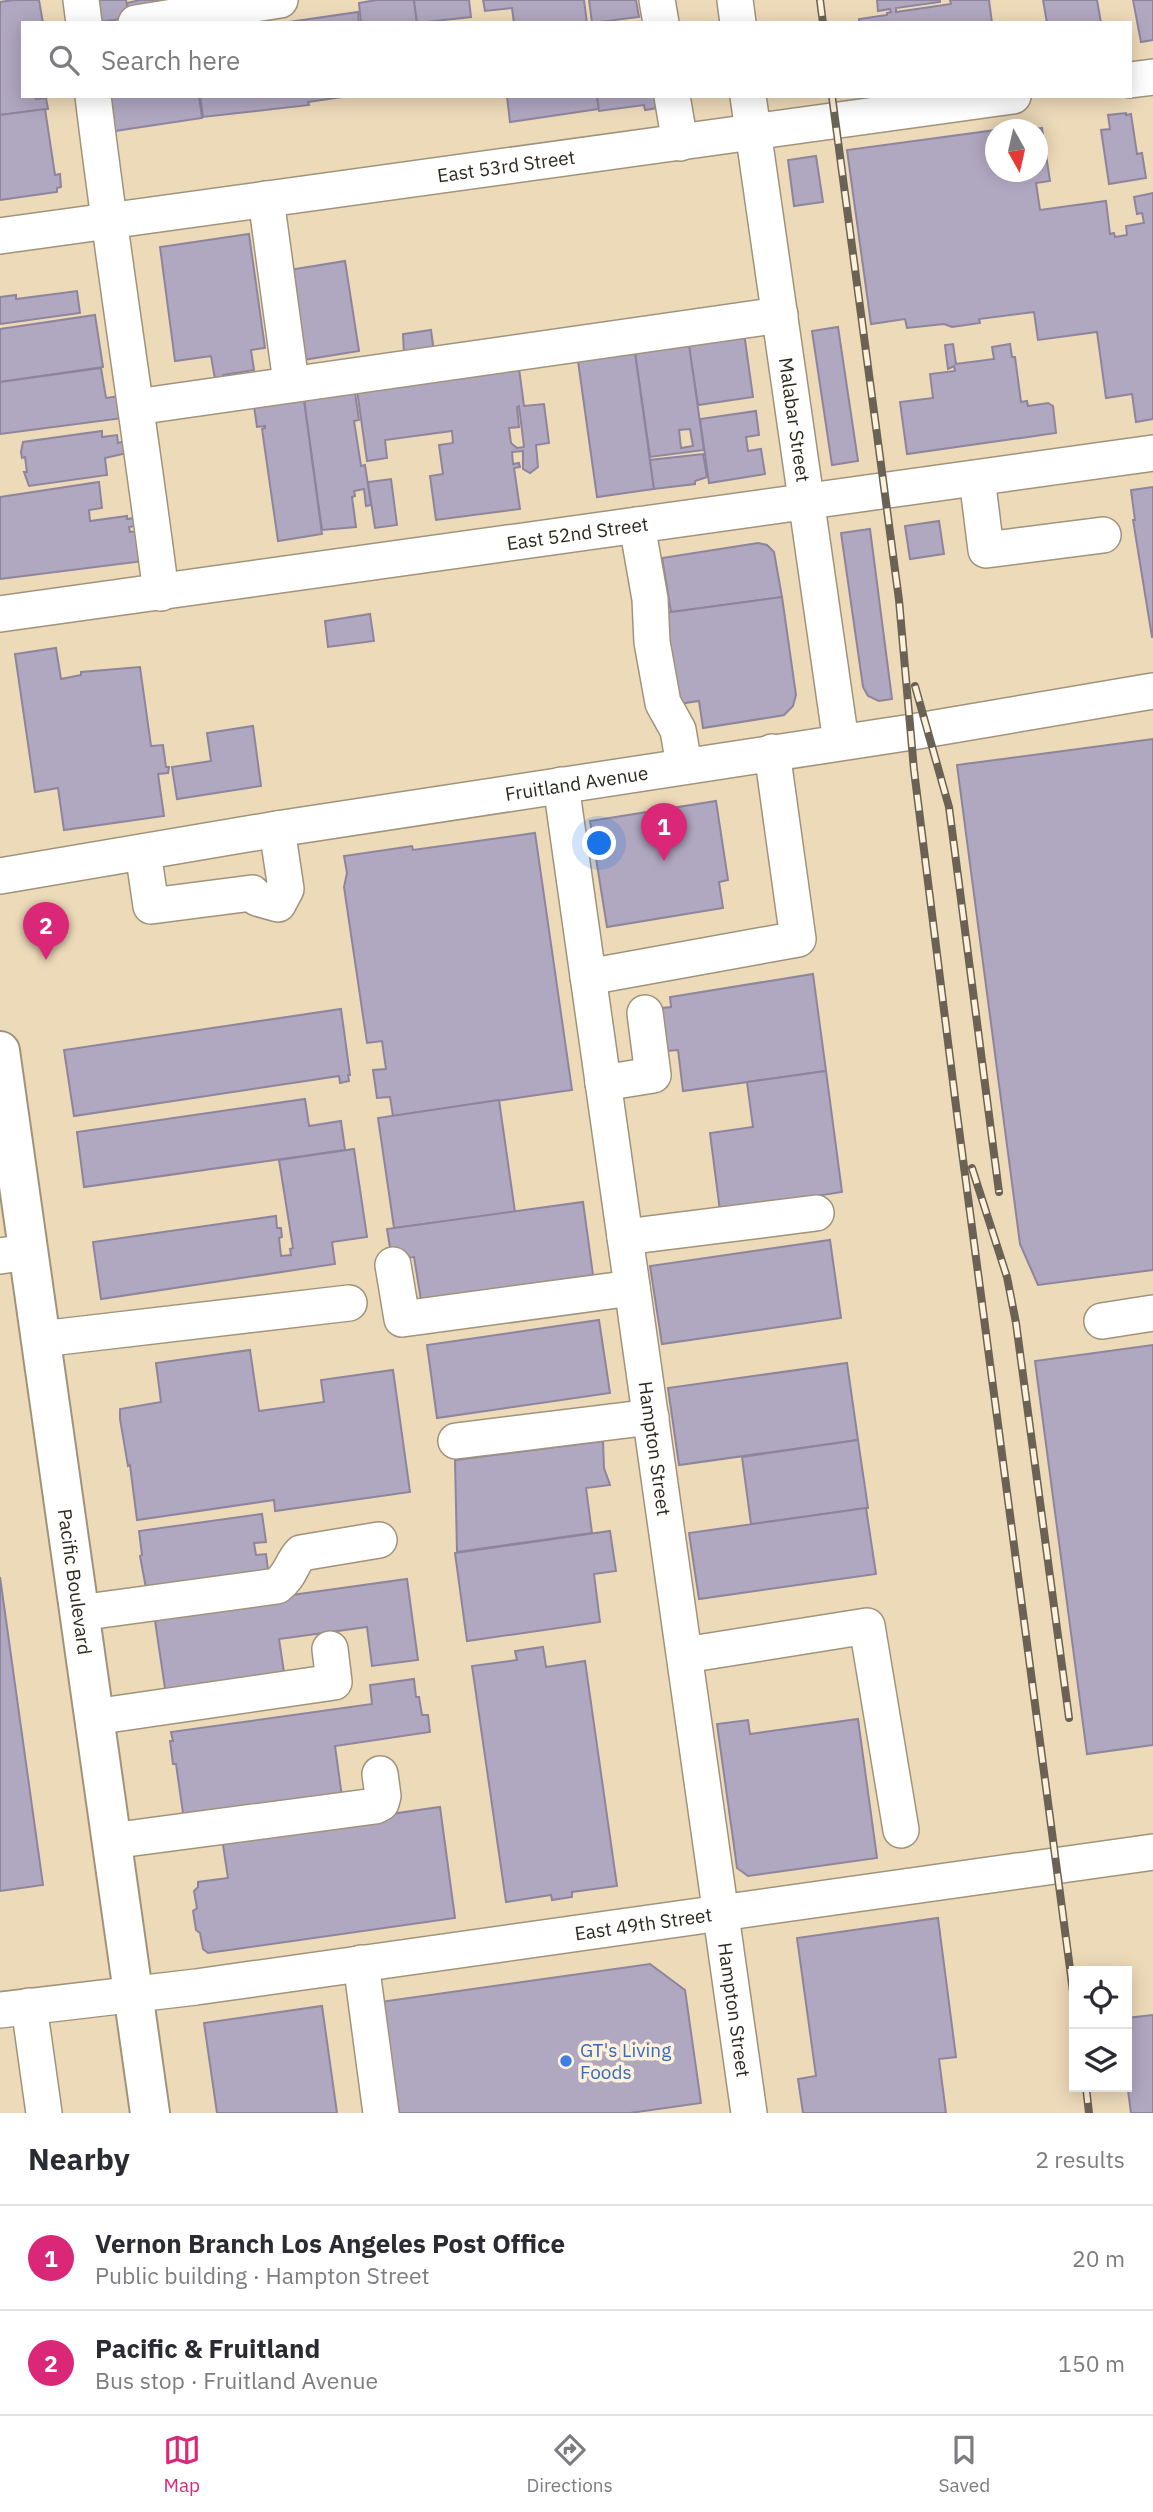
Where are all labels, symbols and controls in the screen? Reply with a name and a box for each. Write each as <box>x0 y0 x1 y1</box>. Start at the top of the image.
search box <box>21 21 1132 98</box>
icon: search <box>45 41 83 79</box>
text: Search here <box>101 43 240 77</box>
north arrow <box>985 119 1048 182</box>
street label: East 53rd Street <box>436 145 577 187</box>
street label: Malabar Street <box>774 356 815 484</box>
street label: East 52nd Street <box>505 512 650 555</box>
street label: Fruitland Avenue <box>503 760 650 806</box>
pin: 1 <box>641 803 687 861</box>
your location <box>582 826 616 860</box>
pin: 2 <box>23 902 69 960</box>
street label: Hampton Street <box>634 1379 676 1517</box>
street label: Pacific Boulevard <box>53 1507 97 1656</box>
street label: East 49th Street <box>573 1902 713 1945</box>
street label: Hampton Street <box>713 1941 756 2079</box>
map controls <box>1069 1966 1132 2092</box>
button: locate <box>1069 1966 1132 2029</box>
button: layers <box>1069 2029 1132 2092</box>
place label: GT's Living Foods <box>580 2038 671 2084</box>
marker: GT's Living Foods <box>558 2053 574 2069</box>
text: Nearby <box>28 2139 130 2178</box>
text: 2 results <box>1035 2144 1125 2174</box>
text: Vernon Branch Los Angeles Post Office <box>95 2226 565 2260</box>
text: 1 <box>44 2243 58 2273</box>
text: 20 m <box>1072 2243 1125 2273</box>
text: Public building · Hampton Street <box>95 2260 430 2290</box>
text: Pacific & Fruitland <box>95 2331 320 2365</box>
text: 2 <box>44 2348 58 2378</box>
text: 150 m <box>1058 2348 1125 2378</box>
text: Bus stop · Fruitland Avenue <box>95 2365 378 2395</box>
tab: Map <box>163 2431 201 2497</box>
tab: Directions <box>526 2431 613 2497</box>
tab: Saved <box>939 2431 990 2497</box>

